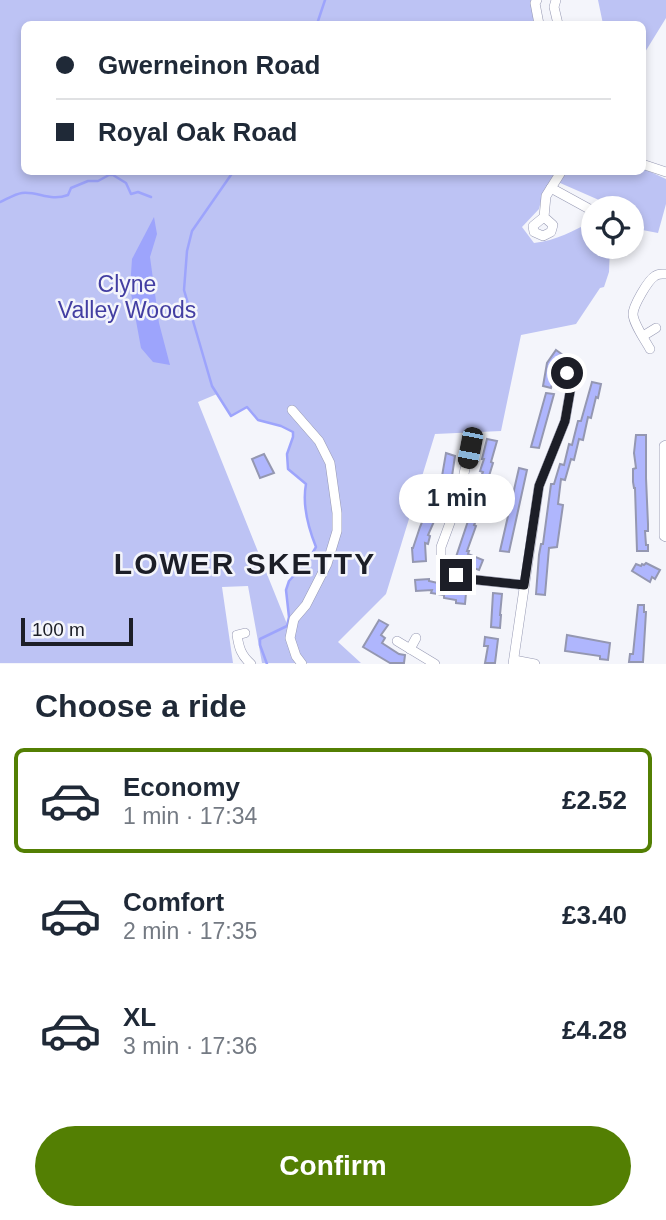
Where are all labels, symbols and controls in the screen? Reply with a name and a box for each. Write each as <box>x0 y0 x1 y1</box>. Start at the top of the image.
text: Gwerneinon Road <box>98 50 320 80</box>
text: Royal Oak Road <box>98 117 297 147</box>
map controls <box>581 196 644 259</box>
button: locate <box>581 196 644 259</box>
park label: Clyne Valley Woods <box>58 271 196 323</box>
route start <box>551 357 583 389</box>
car <box>456 425 485 471</box>
callout: 1 min <box>398 474 514 522</box>
text: 1 min <box>427 485 487 511</box>
district label: LOWER SKETTY <box>114 547 376 580</box>
route end <box>440 559 472 591</box>
scale bar <box>21 614 133 646</box>
text: 100 m <box>32 619 85 640</box>
text: Choose a ride <box>35 688 247 724</box>
icon: car <box>39 769 102 832</box>
text: Economy <box>123 772 240 802</box>
text: £2.52 <box>562 785 627 815</box>
text: 1 min · 17:34 <box>123 803 257 829</box>
icon: car <box>39 884 102 947</box>
text: Comfort <box>123 887 224 917</box>
text: £3.40 <box>562 900 627 930</box>
text: 2 min · 17:35 <box>123 918 257 944</box>
icon: car <box>39 999 102 1062</box>
text: XL <box>123 1002 156 1032</box>
text: £4.28 <box>562 1015 627 1045</box>
text: 3 min · 17:36 <box>123 1033 257 1059</box>
button: Confirm <box>35 1126 631 1206</box>

